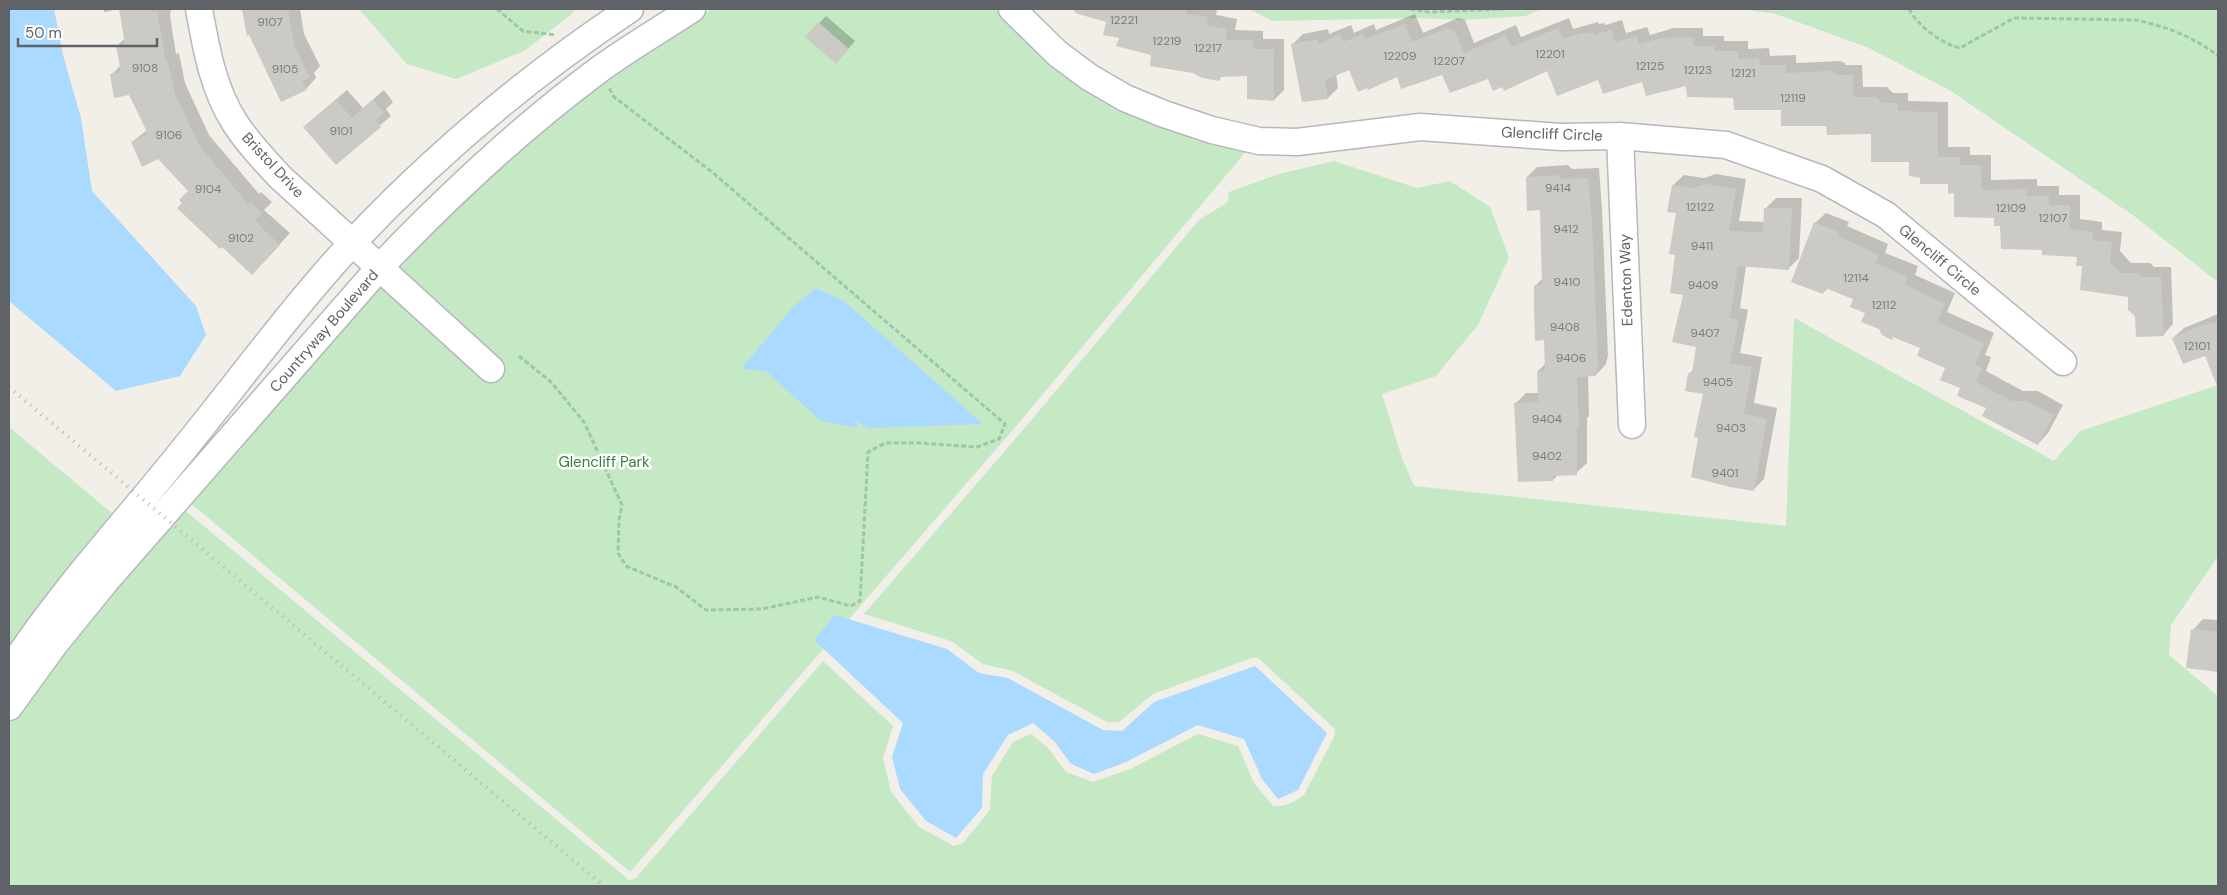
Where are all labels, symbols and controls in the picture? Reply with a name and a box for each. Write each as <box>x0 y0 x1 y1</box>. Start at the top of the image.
house number: 12221 <box>1110 12 1138 28</box>
house number: 9107 <box>257 14 283 30</box>
scale bar <box>18 15 156 47</box>
text: 50 m <box>25 23 62 43</box>
house number: 12219 <box>1153 33 1181 49</box>
house number: 12217 <box>1194 40 1222 56</box>
house number: 12201 <box>1535 46 1565 62</box>
house number: 12209 <box>1383 48 1417 64</box>
house number: 12207 <box>1433 53 1465 69</box>
house number: 12125 <box>1636 58 1664 74</box>
house number: 9108 <box>132 60 158 76</box>
house number: 9105 <box>272 61 298 77</box>
house number: 12123 <box>1684 62 1712 78</box>
house number: 12121 <box>1730 65 1756 81</box>
house number: 12119 <box>1780 90 1806 106</box>
street label: Glencliff Circle <box>1501 122 1603 146</box>
house number: 9101 <box>329 123 353 139</box>
house number: 9106 <box>156 127 182 143</box>
street label: Bristol Drive <box>237 128 309 202</box>
house number: 9414 <box>1545 180 1571 196</box>
house number: 9104 <box>195 181 221 197</box>
house number: 12122 <box>1686 199 1714 215</box>
house number: 12109 <box>1996 200 2026 216</box>
house number: 12107 <box>2039 210 2067 226</box>
street label: Glencliff Circle <box>1895 220 1985 300</box>
house number: 9412 <box>1553 221 1579 237</box>
house number: 9102 <box>228 230 254 246</box>
street label: Edenton Way <box>1614 233 1638 326</box>
house number: 9411 <box>1691 238 1713 254</box>
street label: Countryway Boulevard <box>265 265 383 397</box>
house number: 12114 <box>1843 270 1869 286</box>
house number: 9410 <box>1554 274 1580 290</box>
house number: 9409 <box>1688 277 1718 293</box>
house number: 12112 <box>1871 297 1897 313</box>
house number: 9408 <box>1550 319 1580 335</box>
house number: 9407 <box>1690 325 1720 341</box>
house number: 12101 <box>2184 338 2210 354</box>
house number: 9406 <box>1556 350 1586 366</box>
house number: 9405 <box>1703 374 1733 390</box>
house number: 9404 <box>1532 411 1562 427</box>
house number: 9403 <box>1716 420 1746 436</box>
house number: 9402 <box>1532 448 1562 464</box>
park label: Glencliff Park <box>558 452 650 472</box>
house number: 9401 <box>1712 465 1738 481</box>

